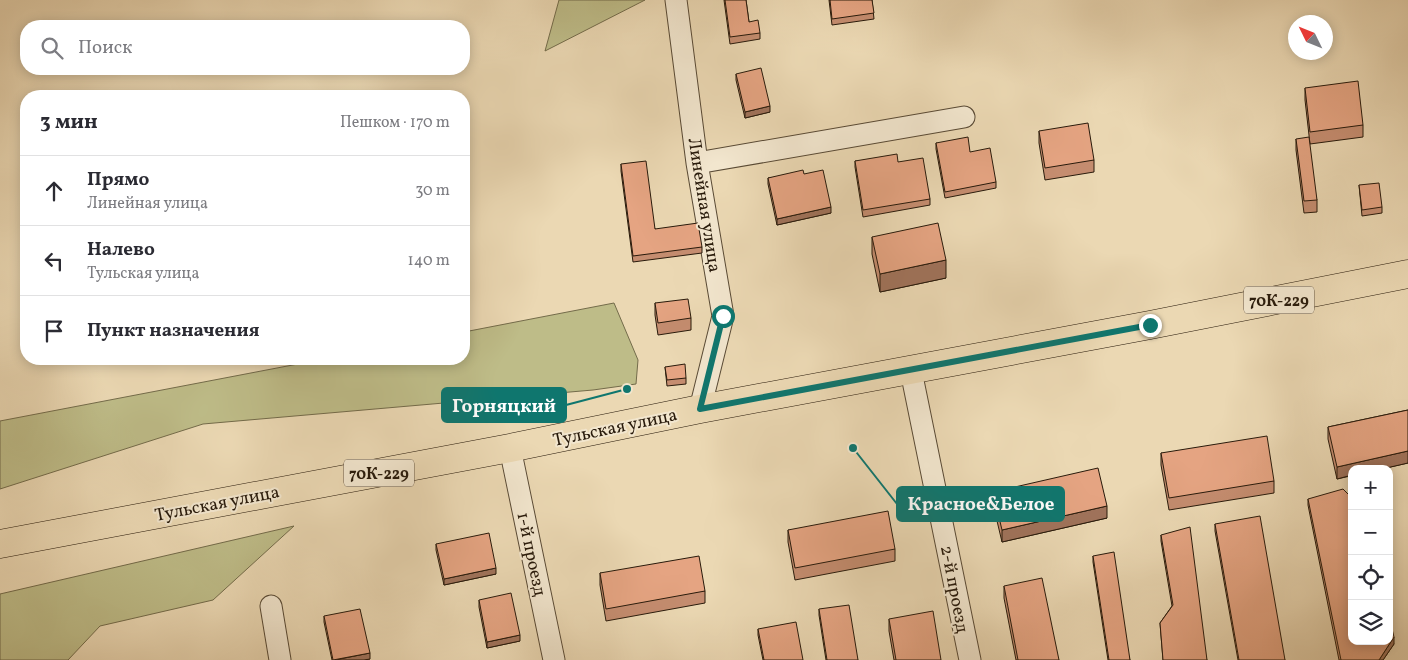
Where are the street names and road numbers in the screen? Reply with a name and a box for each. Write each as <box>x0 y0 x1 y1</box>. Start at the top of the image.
street label: Линейная улица <box>681 136 727 274</box>
road number: 70К-229 <box>1244 286 1314 314</box>
street label: Тульская улица <box>551 403 680 454</box>
road number: 70К-229 <box>344 459 414 486</box>
street label: Тульская улица <box>153 480 282 529</box>
street label: 1-й проезд <box>509 510 552 599</box>
street label: 2-й проезд <box>933 543 974 635</box>

